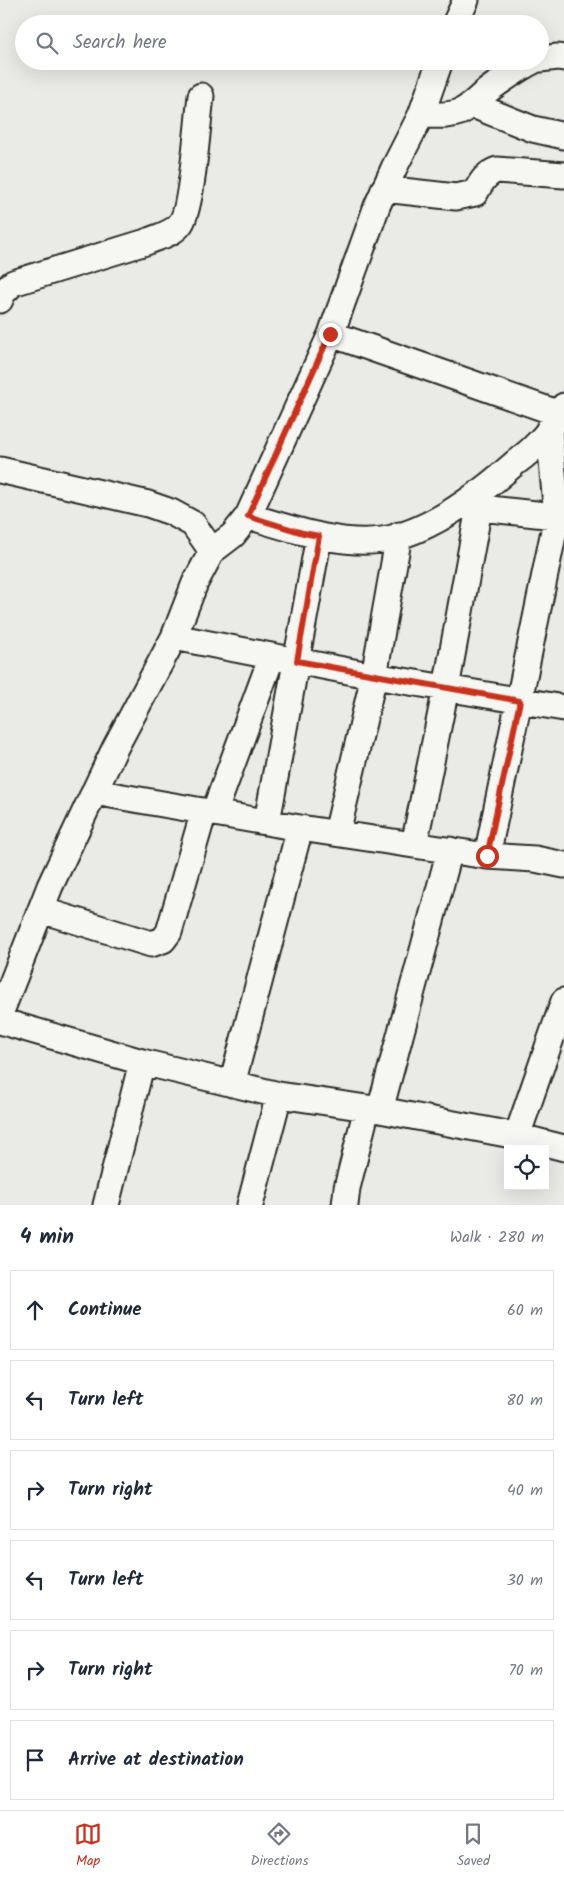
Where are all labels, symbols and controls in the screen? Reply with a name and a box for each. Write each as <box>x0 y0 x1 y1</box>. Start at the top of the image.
search box <box>15 15 549 70</box>
text: Search here <box>73 28 167 58</box>
icon: search <box>33 29 61 57</box>
route end <box>319 323 342 346</box>
route start <box>476 845 499 868</box>
map controls <box>504 1145 549 1190</box>
button: locate <box>504 1145 549 1190</box>
text: 4 min <box>20 1221 74 1254</box>
text: Walk · 280 m <box>450 1225 544 1250</box>
text: Continue <box>68 1295 141 1325</box>
icon: ahead <box>21 1296 49 1324</box>
text: 60 m <box>507 1298 543 1323</box>
text: Turn left <box>68 1385 143 1415</box>
icon: left <box>21 1386 49 1414</box>
text: 80 m <box>506 1388 543 1413</box>
text: Turn right <box>68 1475 153 1505</box>
icon: right <box>21 1476 49 1504</box>
text: 40 m <box>507 1478 543 1503</box>
text: Turn left <box>68 1565 143 1595</box>
icon: left <box>21 1566 49 1594</box>
text: 30 m <box>507 1568 543 1593</box>
text: Turn right <box>68 1655 153 1685</box>
icon: right <box>21 1656 49 1684</box>
text: 70 m <box>508 1658 543 1683</box>
text: Arrive at destination <box>68 1745 244 1775</box>
icon: arrive <box>21 1746 49 1774</box>
tab: Map <box>74 1820 102 1872</box>
tab: Directions <box>250 1820 308 1872</box>
tab: Saved <box>457 1820 490 1872</box>

